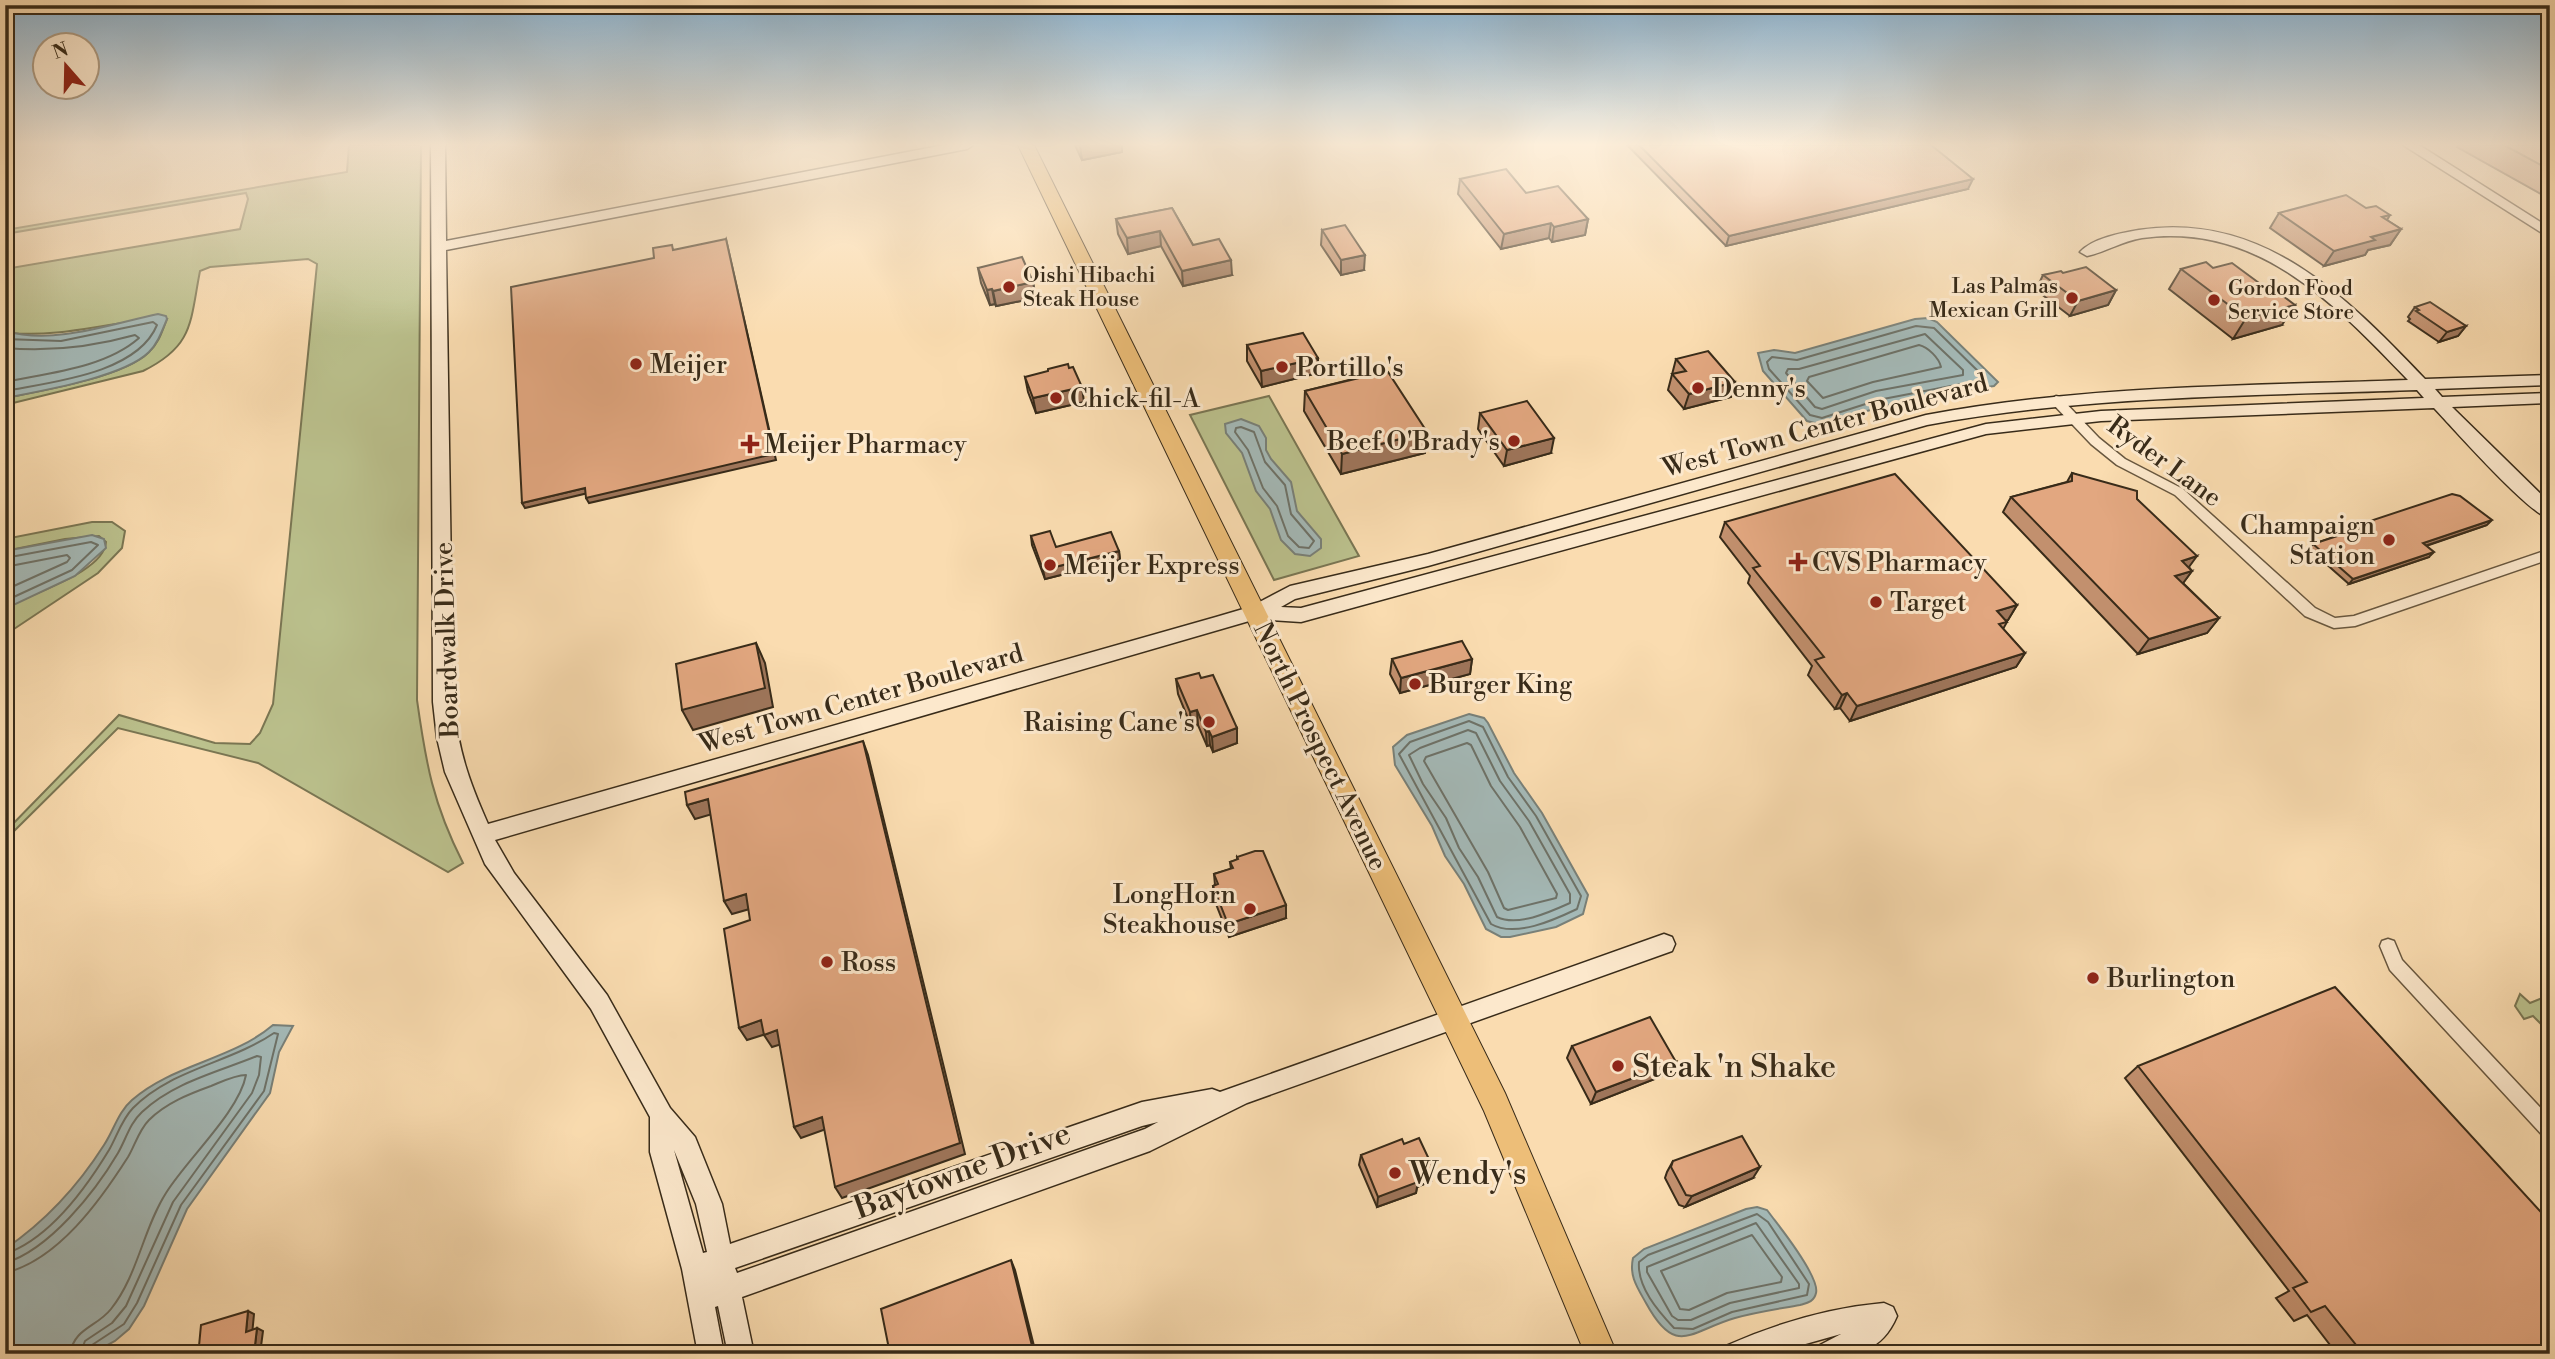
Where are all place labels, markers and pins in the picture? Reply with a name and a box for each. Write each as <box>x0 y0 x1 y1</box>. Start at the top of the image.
place label: Oishi Hibachi Steak House <box>1023 263 1156 313</box>
place label: Las Palmas Mexican Grill <box>1929 274 2058 324</box>
place label: Gordon Food Service Store <box>2228 276 2354 326</box>
marker: Oishi Hibachi Steak House <box>1001 279 1017 295</box>
marker: Las Palmas Mexican Grill <box>2064 290 2080 306</box>
marker: Gordon Food Service Store <box>2206 292 2222 308</box>
place label: Meijer <box>650 349 727 381</box>
place label: Portillo's <box>1296 352 1404 384</box>
marker: Meijer <box>628 356 644 372</box>
marker: Portillo's <box>1274 359 1290 375</box>
place label: Denny's <box>1712 373 1806 405</box>
marker: Denny's <box>1690 380 1706 396</box>
place label: Chick-fil-A <box>1070 383 1201 415</box>
marker: Chick-fil-A <box>1048 390 1064 406</box>
place label: Beef O'Brady's <box>1326 426 1500 458</box>
place label: Meijer Pharmacy <box>764 429 967 461</box>
marker: Beef O'Brady's <box>1506 433 1522 449</box>
marker: Meijer Pharmacy <box>742 436 758 452</box>
place label: Champaign Station <box>2240 510 2375 572</box>
marker: Champaign Station <box>2381 532 2397 548</box>
place label: CVS Pharmacy <box>1812 547 1987 579</box>
place label: Meijer Express <box>1064 550 1240 582</box>
marker: CVS Pharmacy <box>1790 554 1806 570</box>
marker: Meijer Express <box>1042 557 1058 573</box>
place label: Target <box>1890 587 1966 619</box>
marker: Target <box>1868 594 1884 610</box>
place label: Burger King <box>1428 669 1573 701</box>
marker: Burger King <box>1407 676 1423 692</box>
place label: Raising Cane's <box>1024 707 1195 739</box>
marker: Raising Cane's <box>1201 714 1217 730</box>
place label: LongHorn Steakhouse <box>1103 879 1236 941</box>
marker: LongHorn Steakhouse <box>1242 901 1258 917</box>
place label: Ross <box>841 947 896 979</box>
marker: Ross <box>819 954 835 970</box>
place label: Burlington <box>2106 963 2235 995</box>
marker: Burlington <box>2085 970 2101 986</box>
place label: Steak 'n Shake <box>1632 1047 1836 1087</box>
marker: Steak 'n Shake <box>1610 1058 1626 1074</box>
place label: Wendy's <box>1408 1154 1527 1194</box>
marker: Wendy's <box>1387 1165 1403 1181</box>

